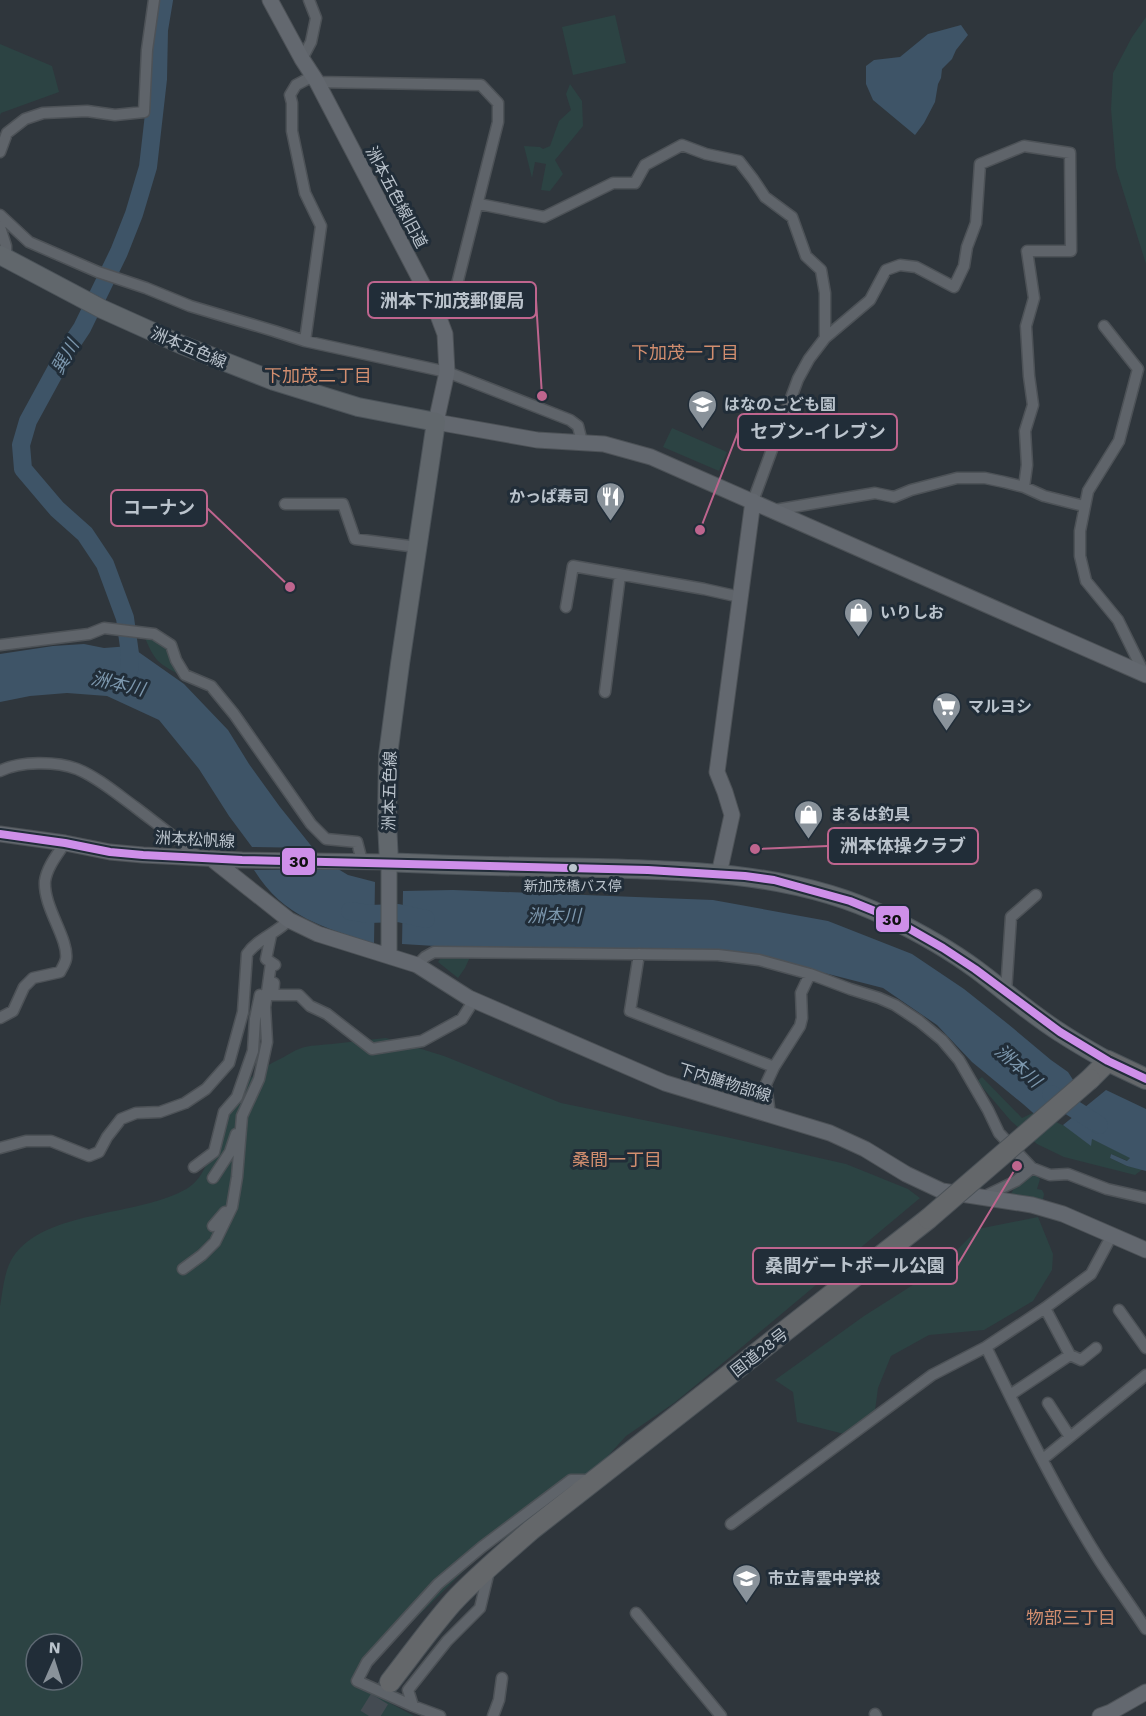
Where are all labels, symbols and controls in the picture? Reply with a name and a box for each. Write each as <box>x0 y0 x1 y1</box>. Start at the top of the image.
street label: 洲本五色線旧道 <box>362 143 431 251</box>
callout: 洲本下加茂郵便局 <box>368 282 536 318</box>
text: 洲本下加茂郵便局 <box>380 290 524 311</box>
street label: 洲本五色線 <box>148 323 229 372</box>
water label: 巽川 <box>46 334 84 378</box>
district label: 下加茂一丁目 <box>631 342 739 363</box>
district label: 下加茂二丁目 <box>264 365 372 386</box>
school or university icon: はなのこども園 <box>687 388 719 430</box>
place label: はなのこども園 <box>724 395 836 414</box>
callout: セブン-イレブン <box>738 414 897 450</box>
text: セブン-イレブン <box>750 421 886 442</box>
restaurant icon: かっぱ寿司 <box>594 480 626 522</box>
place label: かっぱ寿司 <box>509 487 589 506</box>
callout: コーナン <box>111 490 207 526</box>
text: コーナン <box>123 497 195 518</box>
shop icon: いりしお <box>843 596 875 638</box>
place label: いりしお <box>880 603 944 622</box>
water label: 洲本川 <box>89 667 149 700</box>
supermarket icon: マルヨシ <box>931 690 963 732</box>
place label: マルヨシ <box>968 697 1032 716</box>
street label: 洲本五色線 <box>379 751 400 831</box>
shop icon: まるは釣具 <box>793 798 825 840</box>
place label: まるは釣具 <box>830 805 910 824</box>
street label: 洲本松帆線 <box>155 828 235 851</box>
callout: 洲本体操クラブ <box>828 828 978 864</box>
text: 洲本体操クラブ <box>840 835 966 856</box>
line badge: 30 <box>281 847 316 876</box>
text: 30 <box>289 852 309 871</box>
marker: 新加茂橋バス停 <box>567 862 579 874</box>
place label: 新加茂橋バス停 <box>524 878 622 894</box>
water label: 洲本川 <box>527 905 583 926</box>
line badge: 30 <box>875 905 910 933</box>
text: 30 <box>882 910 902 929</box>
water label: 洲本川 <box>991 1040 1047 1093</box>
street label: 下内膳物部線 <box>676 1059 774 1106</box>
district label: 桑間一丁目 <box>572 1149 662 1170</box>
callout: 桑間ゲートボール公園 <box>753 1248 957 1284</box>
text: 桑間ゲートボール公園 <box>765 1255 945 1276</box>
street label: 国道28号 <box>727 1324 792 1381</box>
school or university icon: 市立青雲中学校 <box>731 1562 763 1604</box>
place label: 市立青雲中学校 <box>768 1569 880 1588</box>
district label: 物部三丁目 <box>1026 1607 1116 1628</box>
north arrow <box>24 1632 84 1692</box>
text: N <box>48 1638 61 1657</box>

